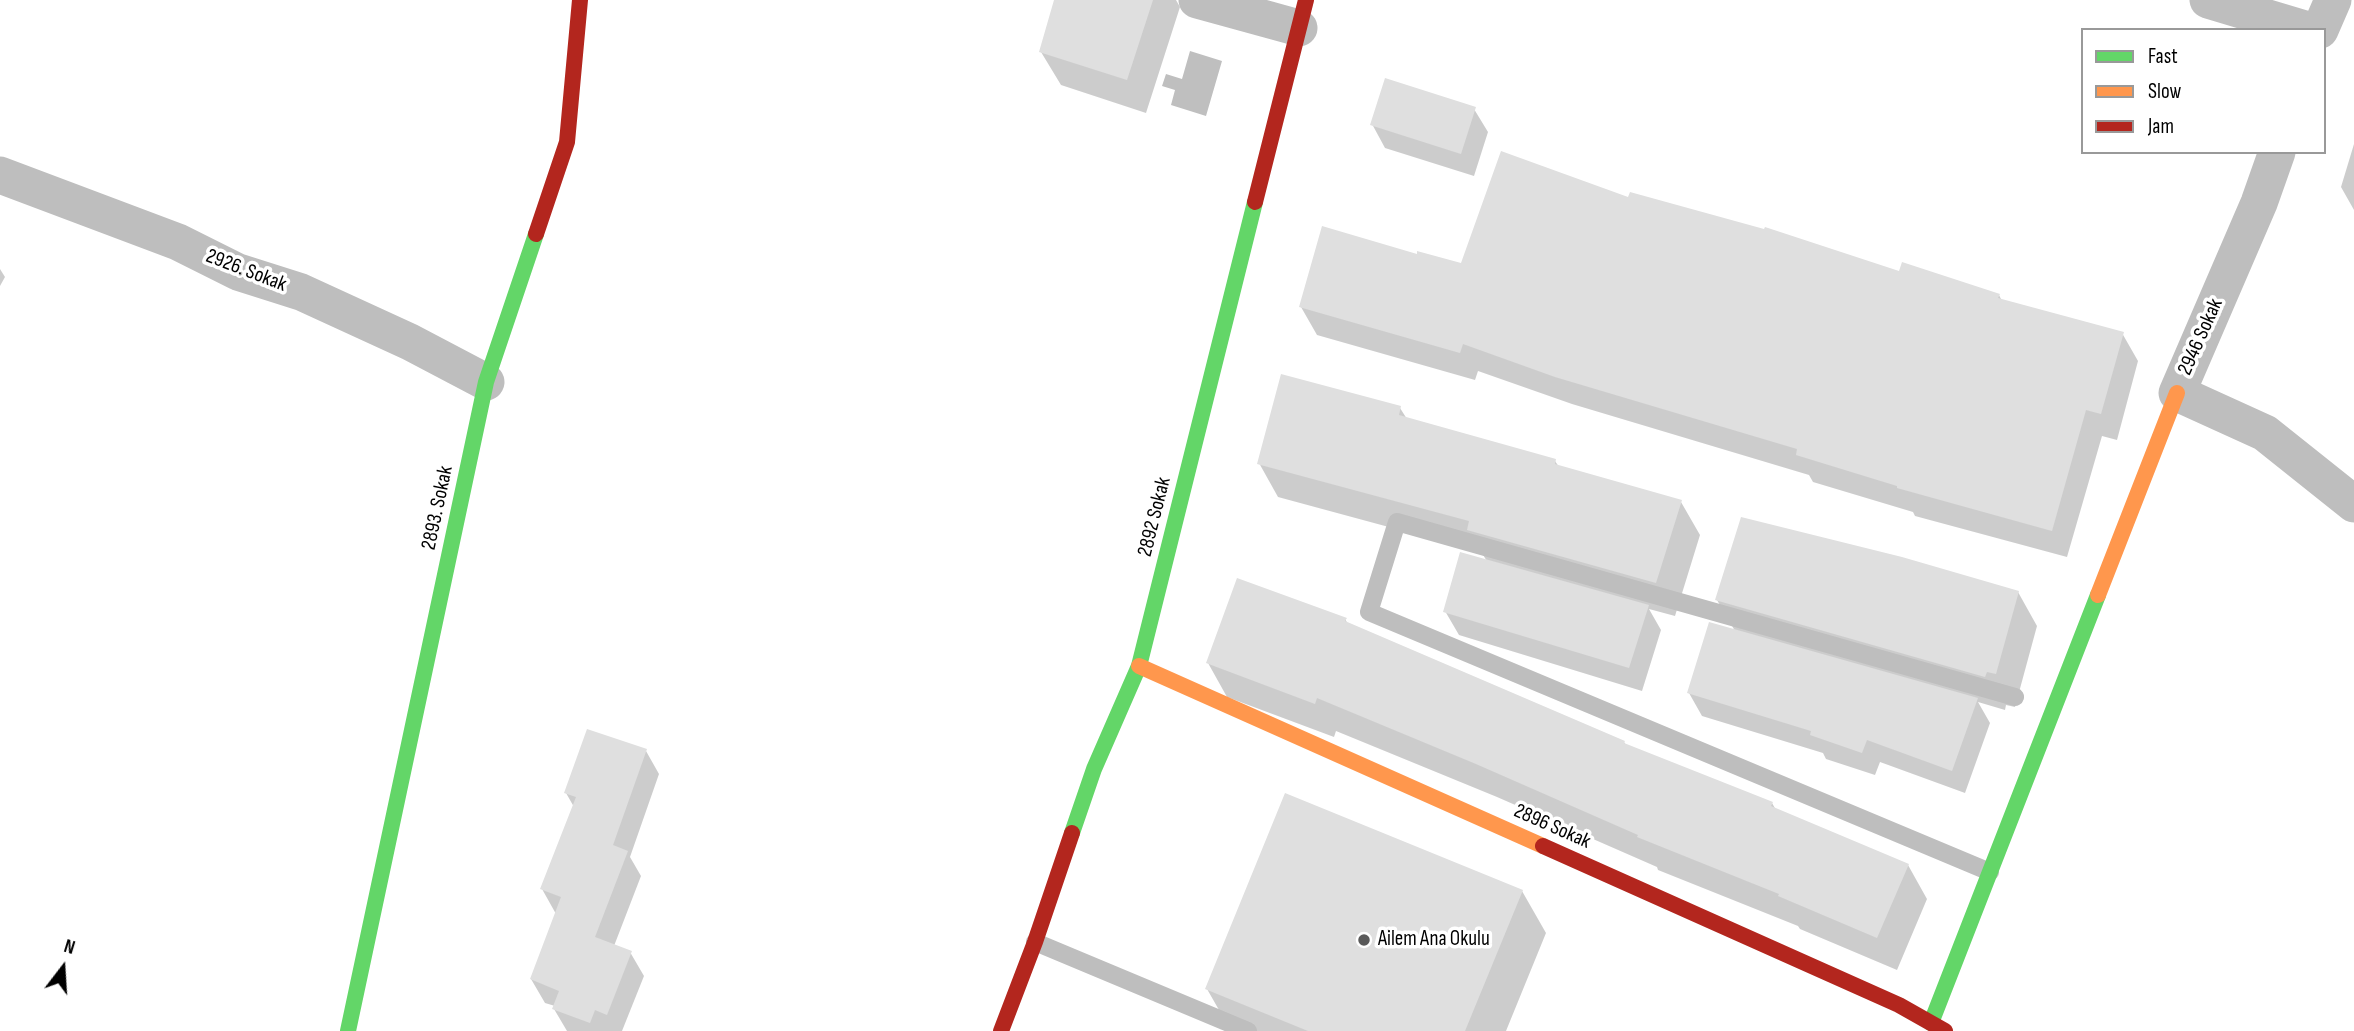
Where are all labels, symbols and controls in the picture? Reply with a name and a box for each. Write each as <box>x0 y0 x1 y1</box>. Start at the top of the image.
legend <box>2081 28 2326 154</box>
text: Fast <box>2148 44 2178 69</box>
text: Slow <box>2148 79 2181 104</box>
text: Jam <box>2148 114 2174 139</box>
street label: 2926. Sokak <box>202 244 290 298</box>
street label: 2946 Sokak <box>2173 295 2229 379</box>
street label: 2893. Sokak <box>417 464 459 552</box>
street label: 2892 Sokak <box>1133 475 1177 559</box>
street label: 2896 Sokak <box>1510 799 1594 855</box>
place label: Ailem Ana Okulu <box>1378 927 1490 953</box>
marker: Ailem Ana Okulu <box>1356 932 1372 948</box>
north arrow <box>28 933 98 1003</box>
text: N <box>61 935 78 960</box>

